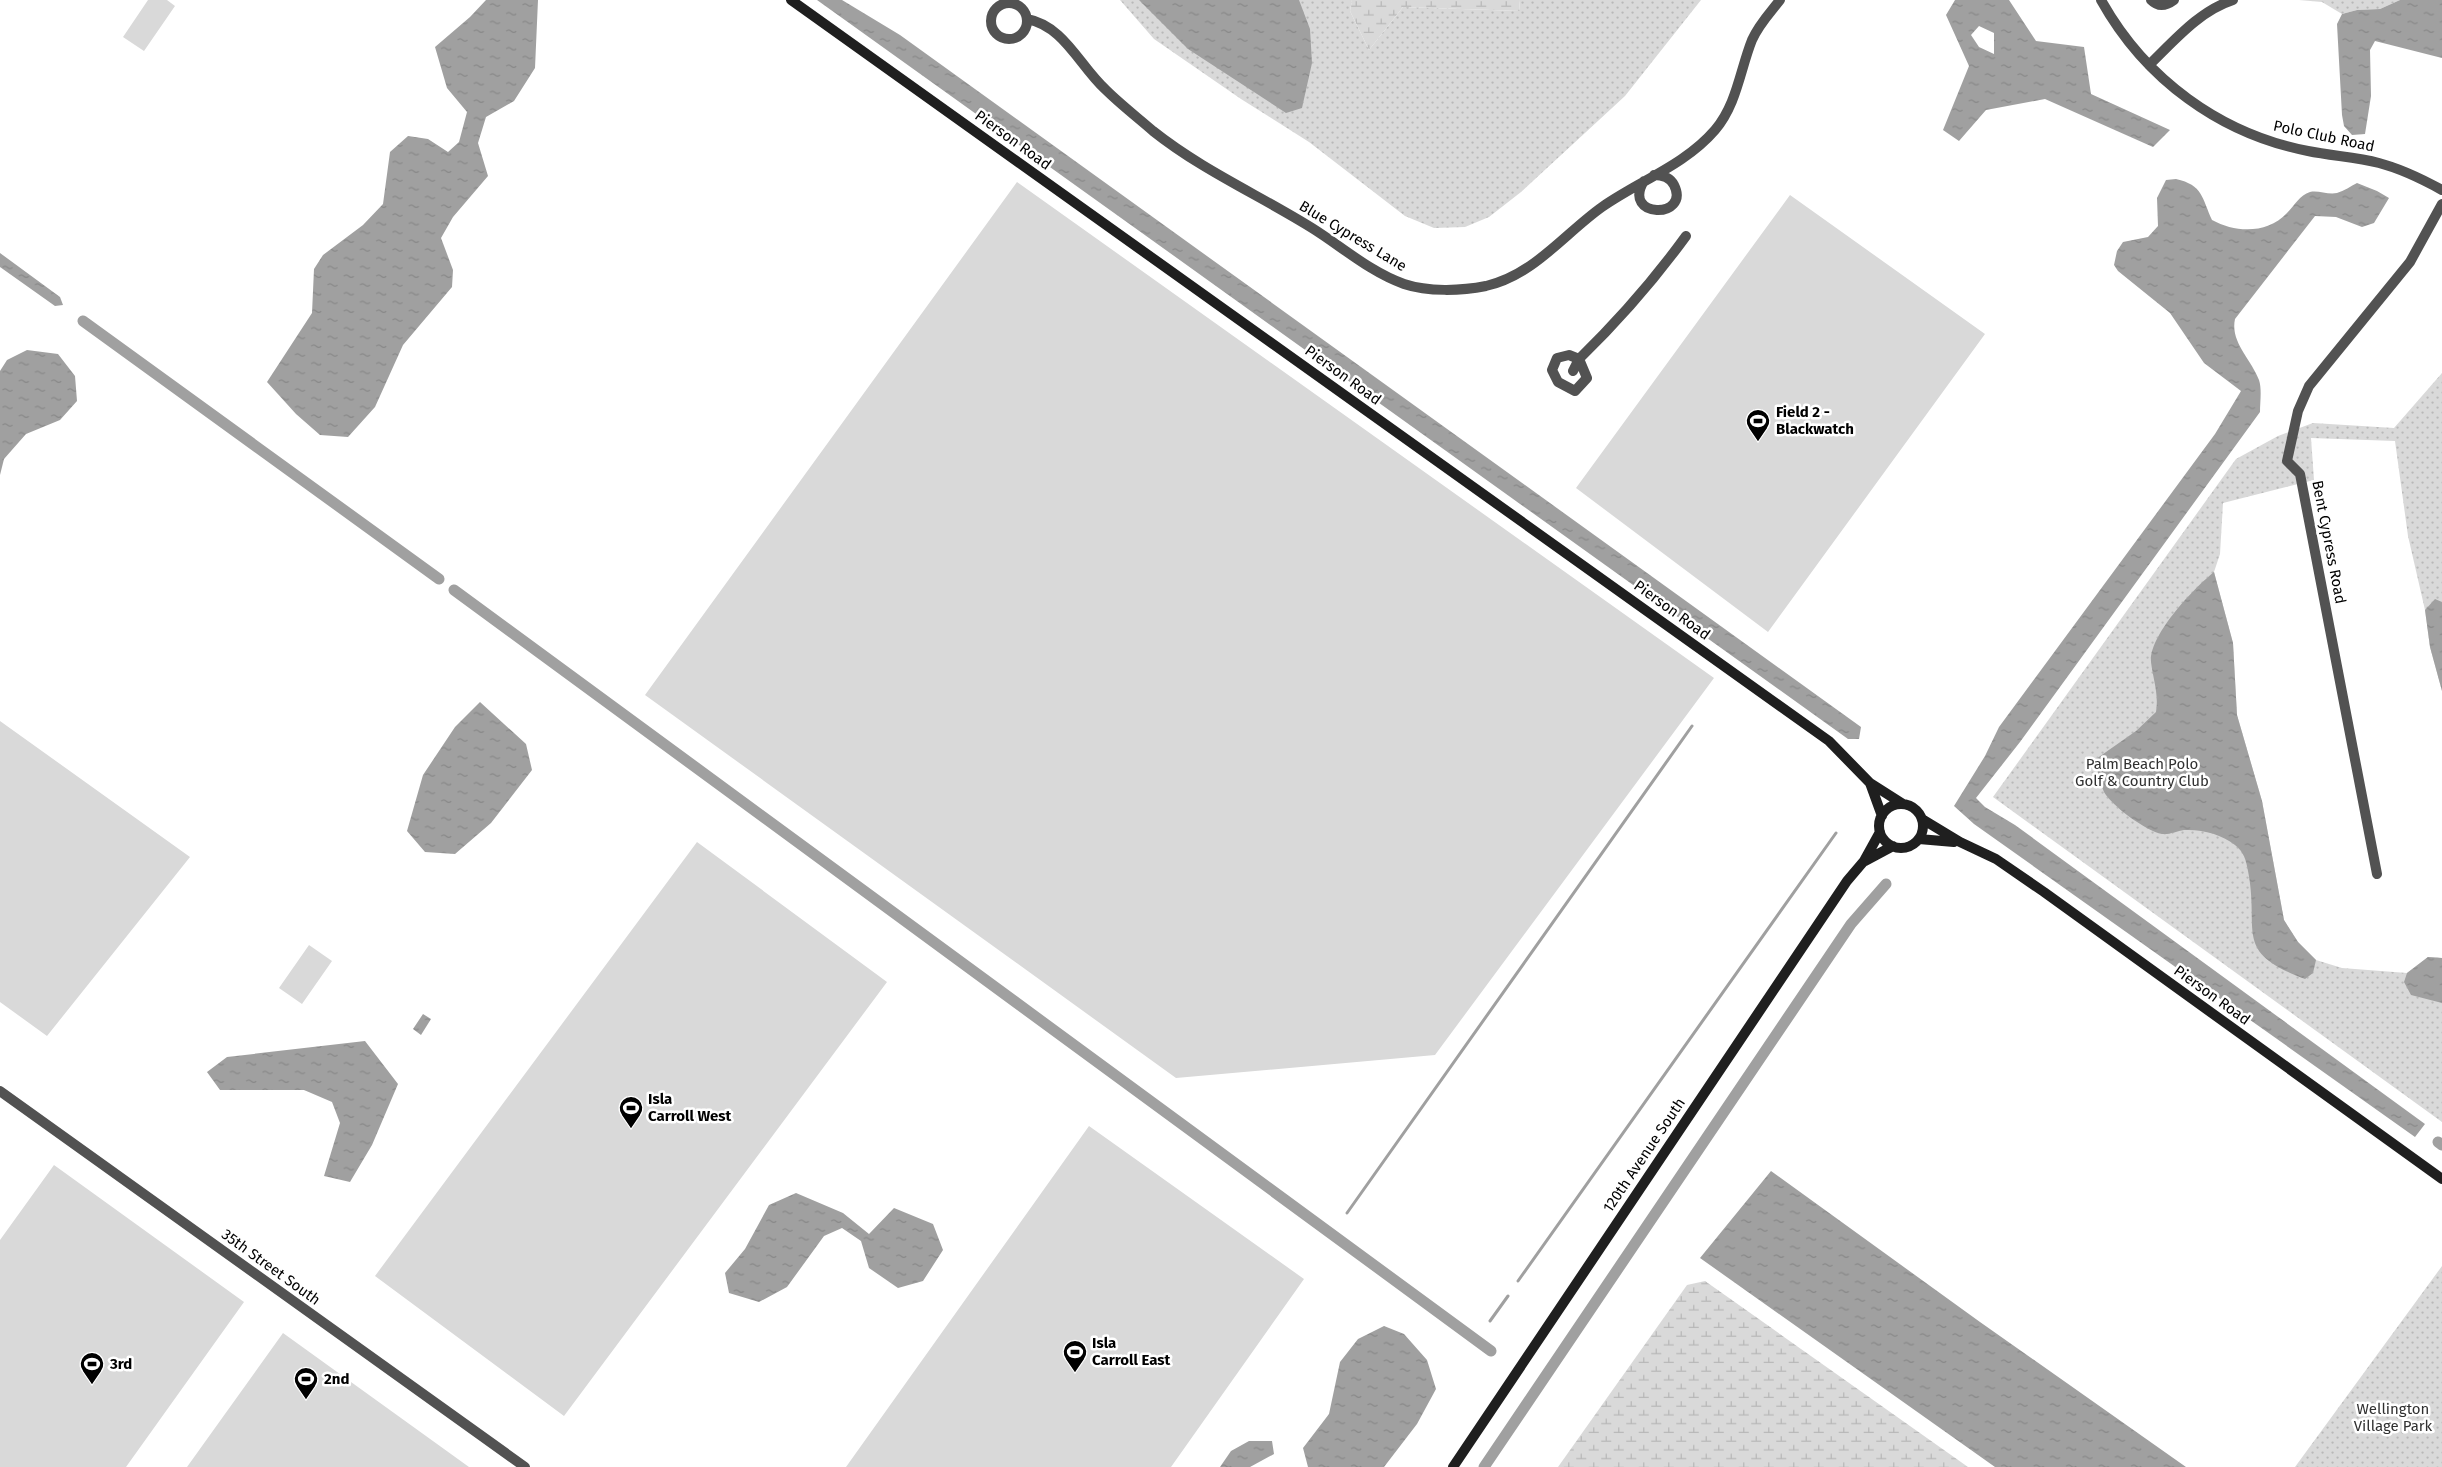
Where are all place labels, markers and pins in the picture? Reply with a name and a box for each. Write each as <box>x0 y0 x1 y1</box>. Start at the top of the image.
place label: Field 2 - Blackwatch <box>1776 403 1854 438</box>
sports icon: Field 2 - Blackwatch <box>1745 408 1771 442</box>
place label: Isla Carroll West <box>648 1090 732 1125</box>
sports icon: Isla Carroll West <box>618 1095 644 1129</box>
place label: Isla Carroll East <box>1092 1334 1171 1369</box>
sports icon: Isla Carroll East <box>1062 1339 1088 1373</box>
sports icon: 3rd <box>79 1351 105 1385</box>
place label: 3rd <box>109 1355 132 1373</box>
sports icon: 2nd <box>293 1366 319 1400</box>
place label: 2nd <box>324 1370 349 1388</box>

